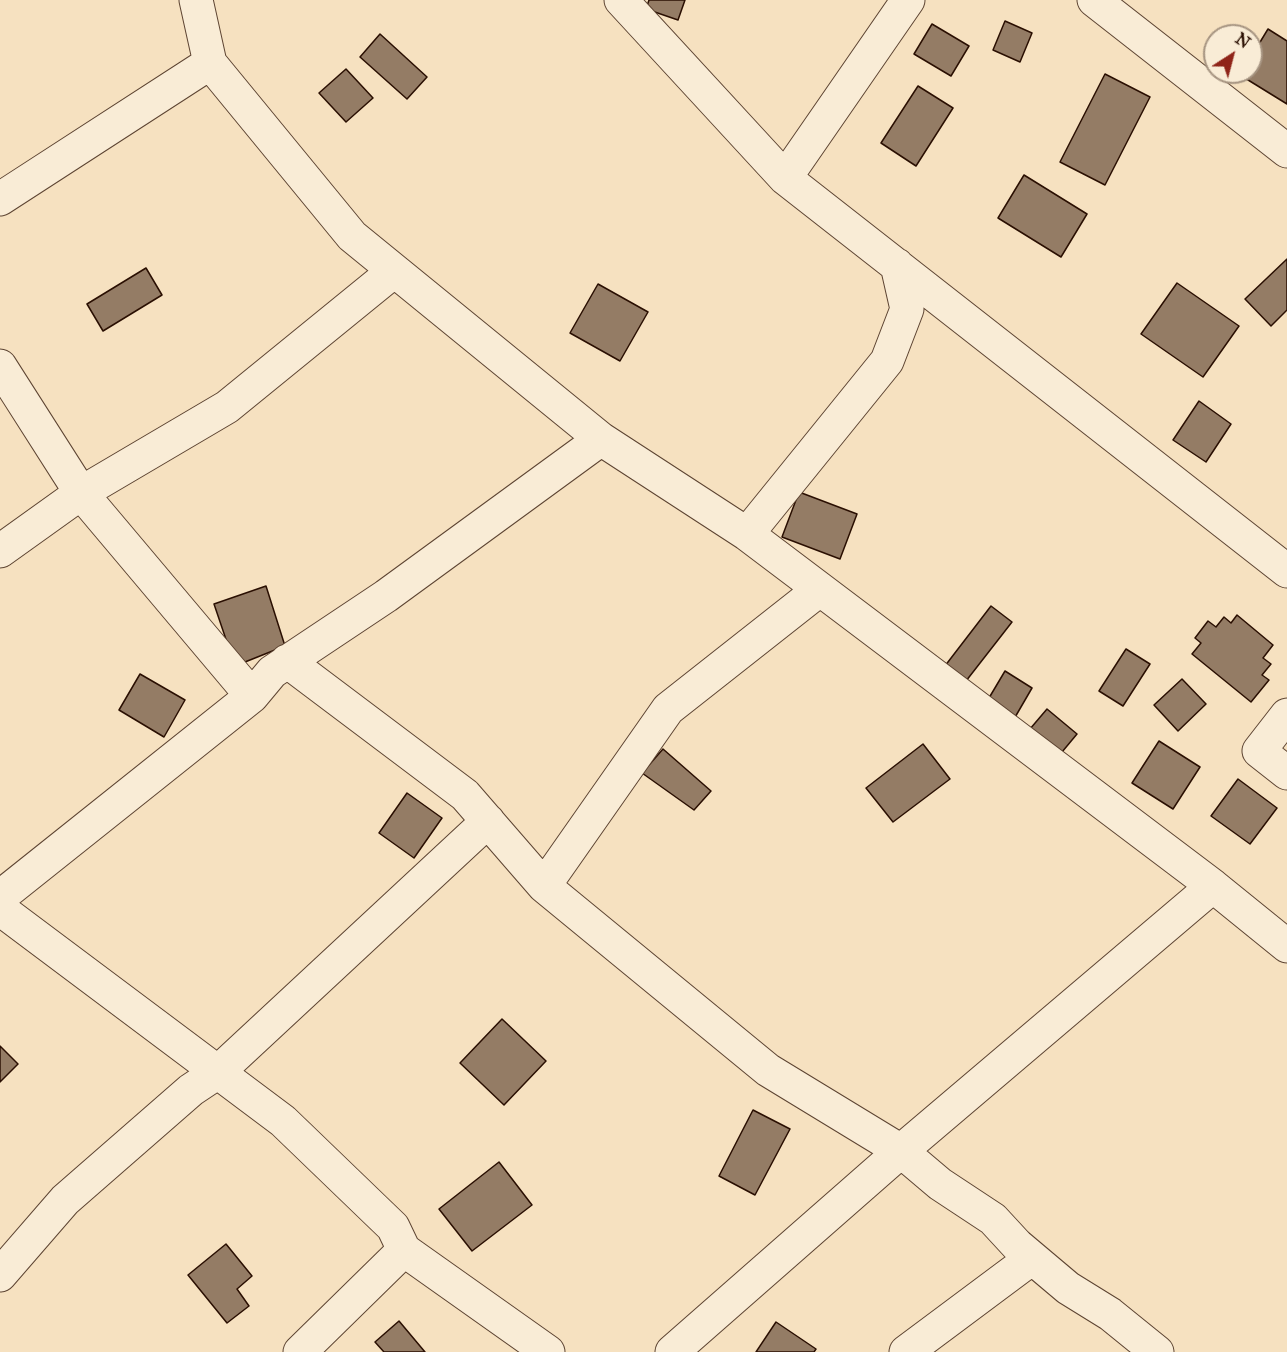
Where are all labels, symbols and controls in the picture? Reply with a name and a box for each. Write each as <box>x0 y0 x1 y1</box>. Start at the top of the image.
north arrow <box>1203 24 1263 84</box>
text: N <box>1232 29 1254 52</box>

